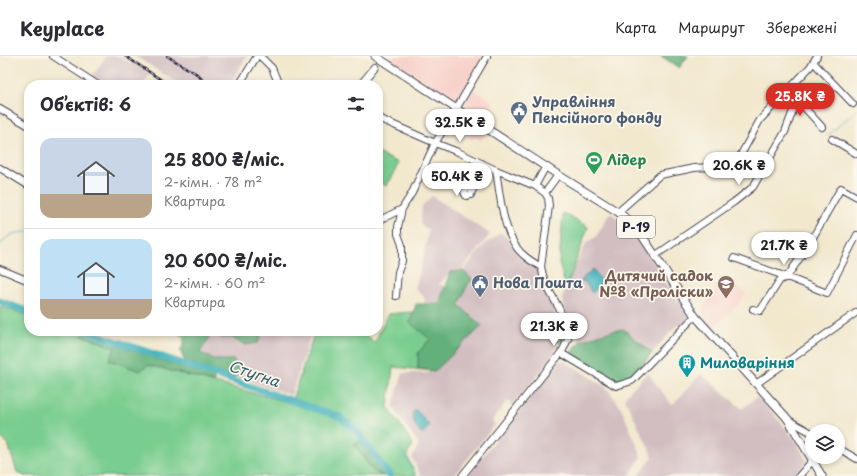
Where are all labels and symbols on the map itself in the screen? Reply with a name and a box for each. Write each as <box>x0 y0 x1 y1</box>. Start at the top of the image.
pin: 25.8K ₴ <box>763 83 837 117</box>
place label: Управління Пенсійного фонду <box>532 91 662 128</box>
public building icon: Управління Пенсійного фонду <box>509 100 529 125</box>
pin: 32.5K ₴ <box>423 109 497 143</box>
place label: Лідер <box>607 149 646 170</box>
sports icon: Лідер <box>584 150 604 175</box>
pin: 20.6K ₴ <box>702 152 776 186</box>
pin: 50.4K ₴ <box>420 163 494 197</box>
road number: Р-19 <box>617 216 655 238</box>
pin: 21.7K ₴ <box>747 232 821 266</box>
place label: Дитячий садок №8 «Проліски» <box>599 265 714 302</box>
place label: Нова Пошта <box>493 272 583 293</box>
public building icon: Нова Пошта <box>470 273 490 298</box>
school or university icon: Дитячий садок №8 «Проліски» <box>716 274 736 299</box>
pin: 21.3K ₴ <box>517 313 591 347</box>
place label: Миловаріння <box>700 352 795 373</box>
water label: Стугна <box>226 353 284 392</box>
building icon: Миловаріння <box>677 353 697 378</box>

